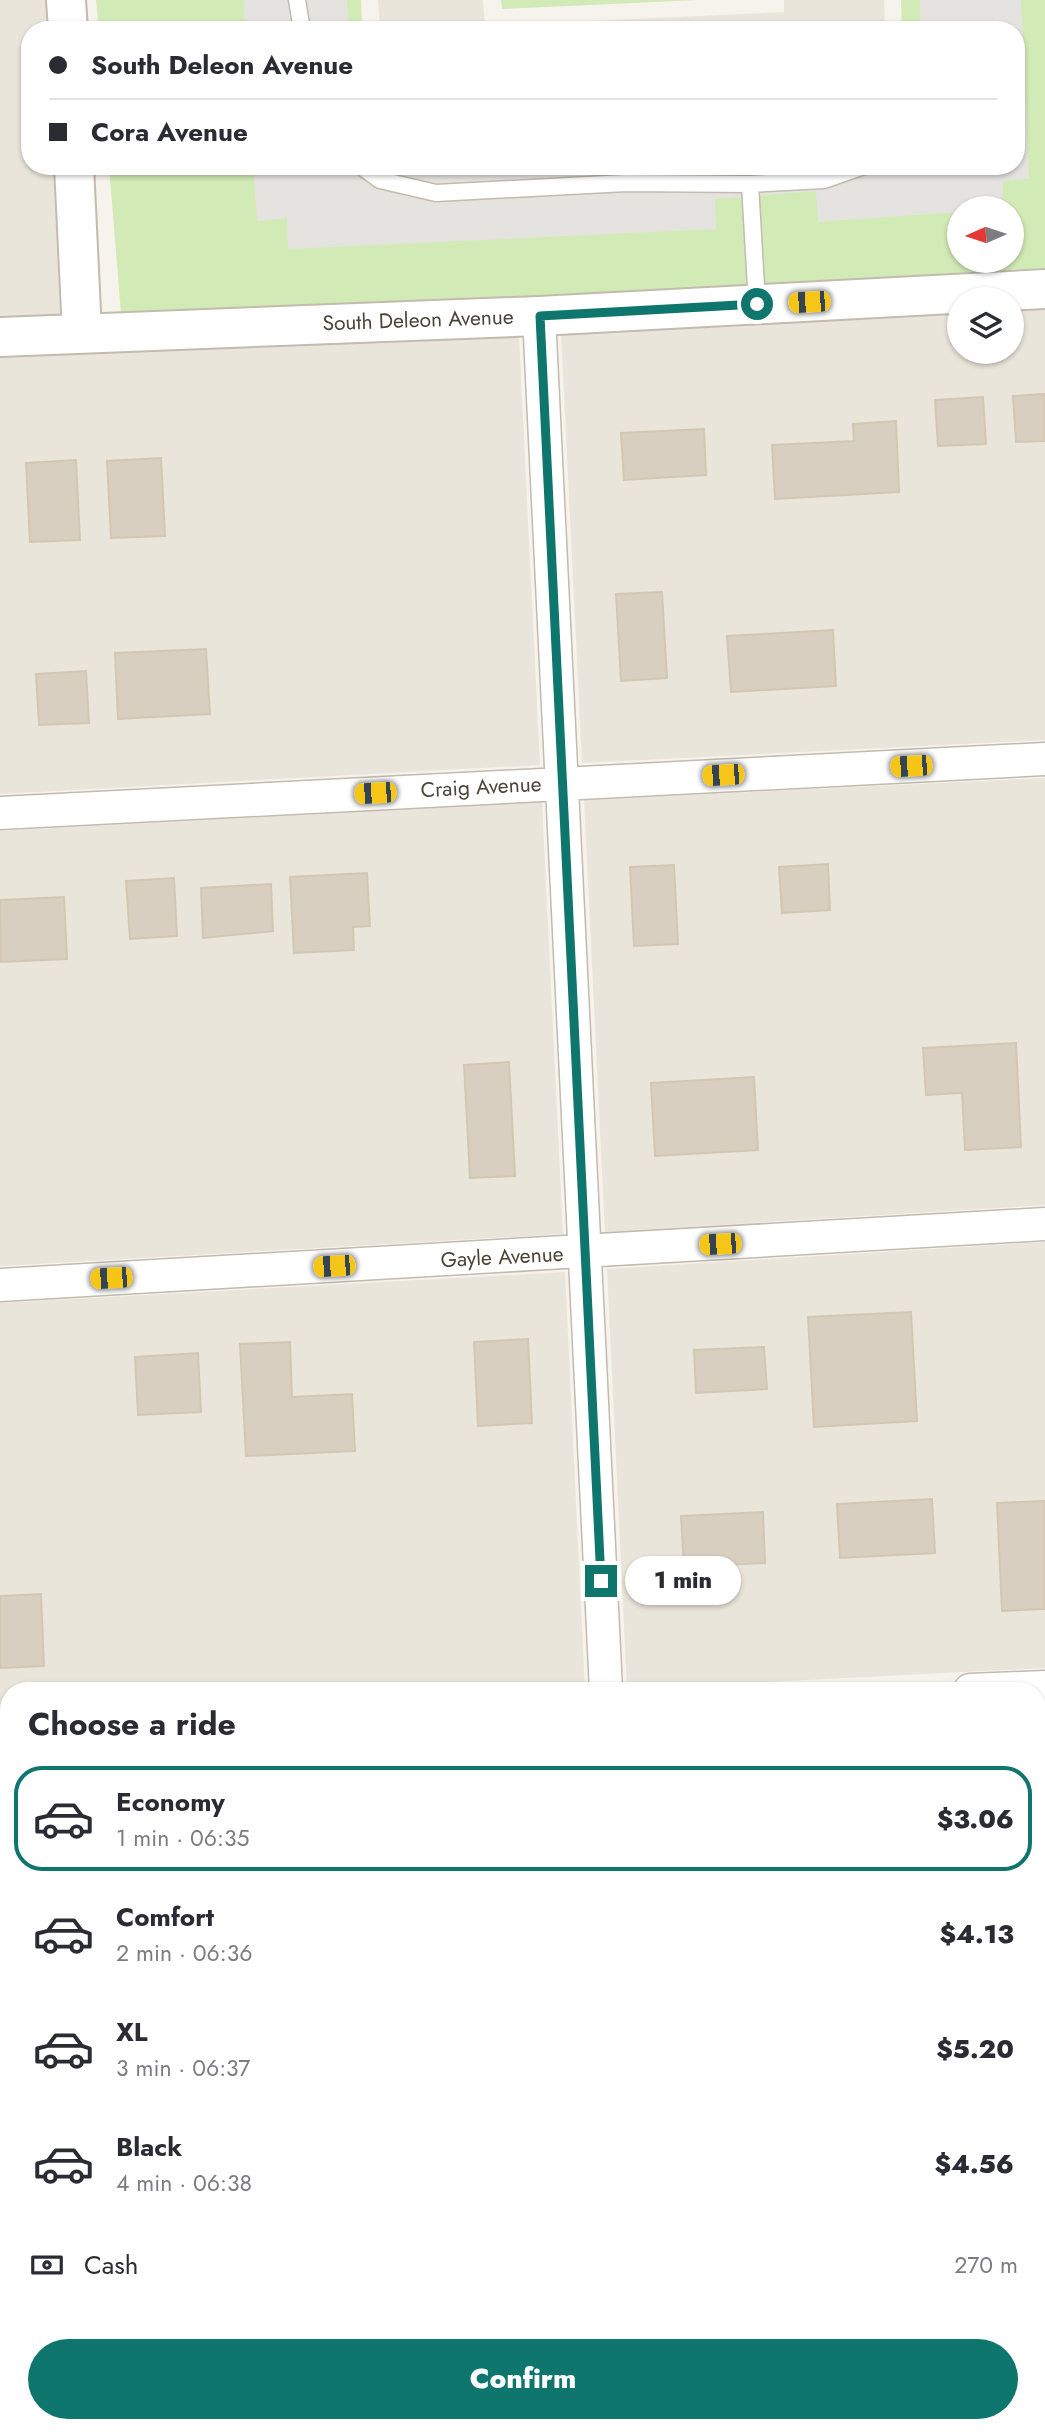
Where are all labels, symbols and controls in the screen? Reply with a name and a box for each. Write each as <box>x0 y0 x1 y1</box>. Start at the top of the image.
text: South Deleon Avenue <box>91 46 353 84</box>
text: Cora Avenue <box>91 113 248 151</box>
north arrow <box>947 196 1024 273</box>
map controls <box>947 196 1024 364</box>
button: layers <box>947 287 1024 364</box>
route start <box>741 288 773 320</box>
car <box>788 290 831 314</box>
street label: South Deleon Avenue <box>322 302 514 338</box>
car <box>890 754 933 778</box>
car <box>702 763 745 787</box>
street label: Craig Avenue <box>420 769 542 805</box>
car <box>354 781 397 805</box>
car <box>699 1232 742 1256</box>
street label: Gayle Avenue <box>440 1239 564 1275</box>
car <box>313 1254 356 1278</box>
car <box>90 1266 133 1290</box>
callout: 1 min <box>626 1556 741 1606</box>
text: 1 min <box>654 1563 712 1597</box>
route end <box>585 1565 617 1597</box>
text: Choose a ride <box>28 1701 236 1747</box>
text: Economy <box>116 1783 225 1821</box>
icon: car <box>32 1787 95 1850</box>
text: $3.06 <box>937 1800 1014 1838</box>
text: 1 min · 06:35 <box>116 1821 249 1855</box>
text: Comfort <box>116 1898 214 1936</box>
icon: car <box>32 1902 95 1965</box>
text: $4.13 <box>940 1915 1014 1953</box>
text: 2 min · 06:36 <box>116 1936 252 1970</box>
text: XL <box>116 2013 148 2051</box>
icon: car <box>32 2017 95 2080</box>
text: $5.20 <box>936 2030 1014 2068</box>
text: 3 min · 06:37 <box>116 2051 250 2085</box>
text: Black <box>116 2128 182 2166</box>
icon: car <box>32 2132 95 2195</box>
text: $4.56 <box>934 2145 1014 2183</box>
text: 4 min · 06:38 <box>116 2166 252 2200</box>
icon: cash <box>28 2246 66 2284</box>
text: Cash <box>84 2246 138 2284</box>
text: 270 m <box>954 2248 1018 2282</box>
button: Confirm <box>28 2339 1018 2419</box>

